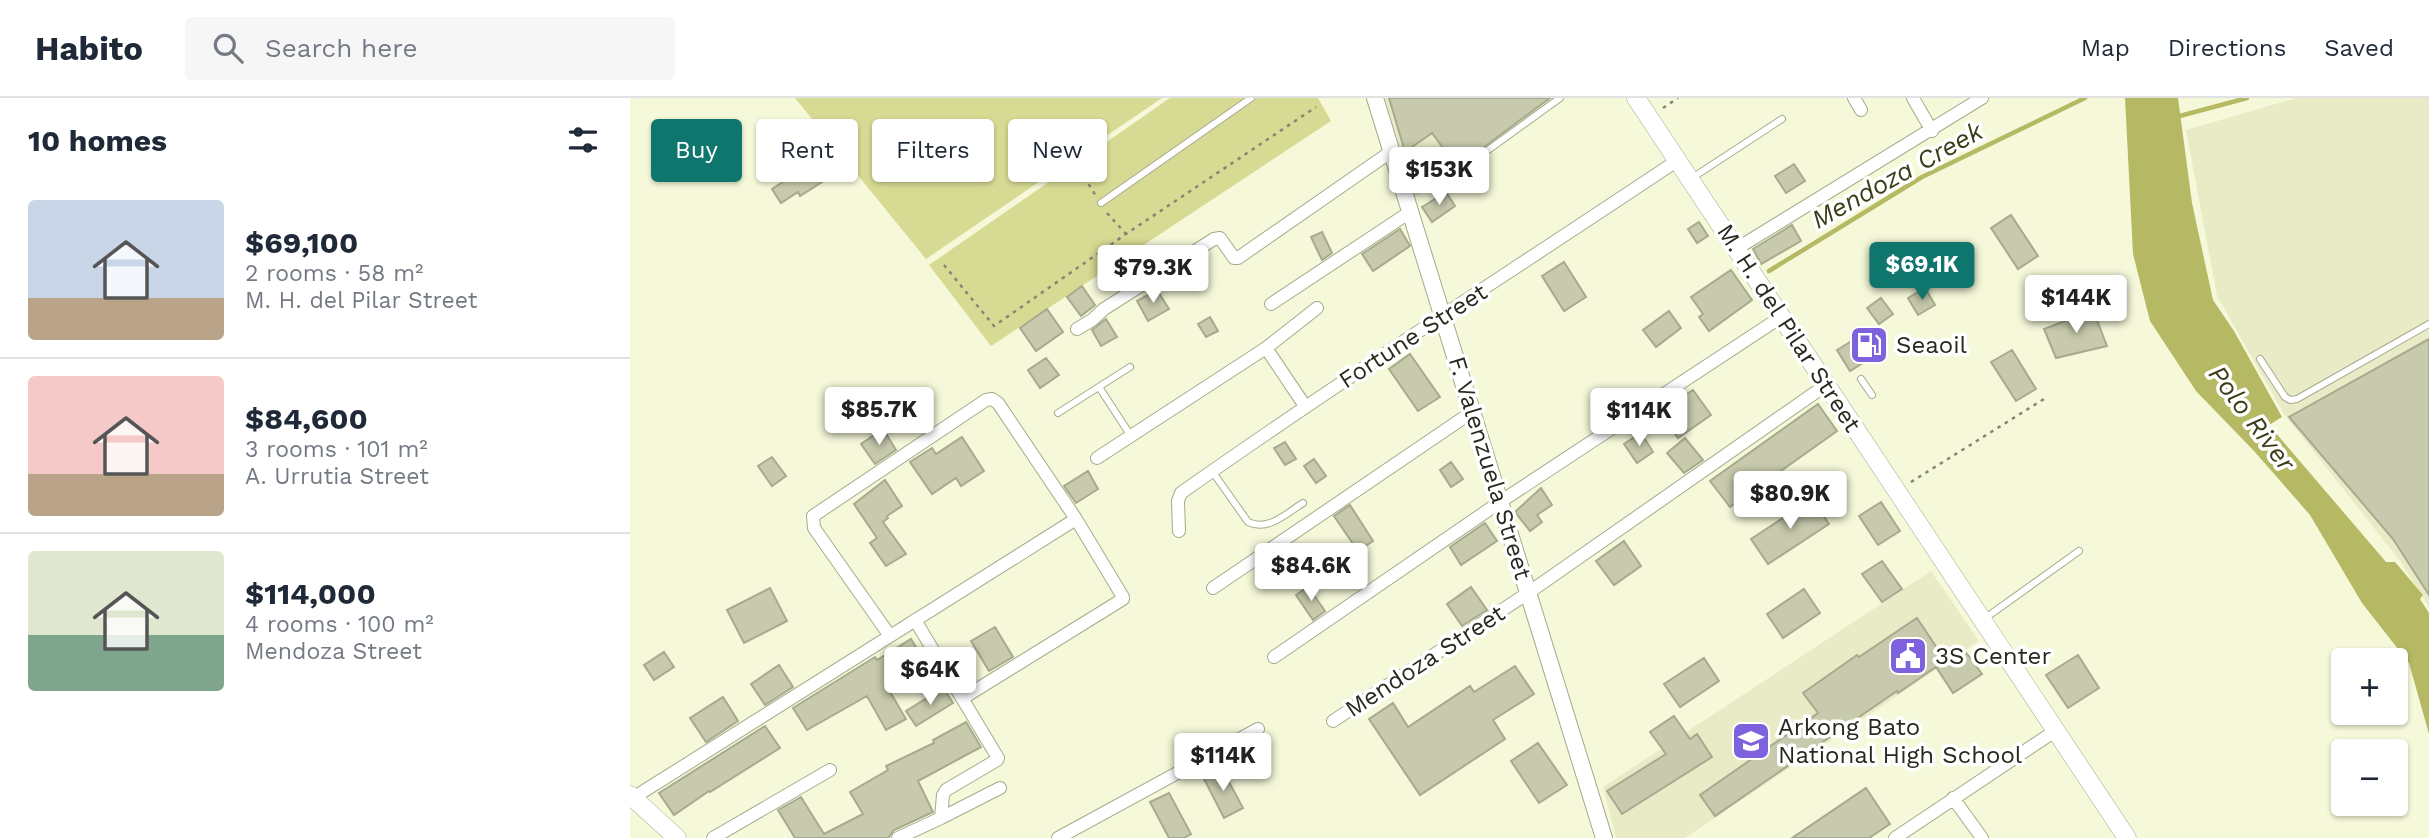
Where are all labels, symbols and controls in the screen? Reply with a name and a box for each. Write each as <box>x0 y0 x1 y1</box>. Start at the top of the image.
search box <box>185 17 675 80</box>
text: Habito <box>35 29 143 68</box>
icon: search <box>209 29 247 67</box>
text: Search here <box>265 33 417 63</box>
text: Map <box>2081 34 2130 62</box>
text: Directions <box>2168 34 2286 62</box>
text: Saved <box>2324 34 2394 62</box>
water label: Mendoza Creek <box>1806 115 1989 234</box>
chip: Buy <box>651 119 742 182</box>
chip: Rent <box>756 119 858 182</box>
chip: Filters <box>872 119 994 182</box>
chip: New <box>1008 119 1107 182</box>
icon: filters <box>564 121 602 159</box>
text: 10 homes <box>28 123 167 158</box>
pin: $153K <box>1390 148 1488 207</box>
text: $153K <box>1405 156 1473 183</box>
street label: M. H. del Pilar Street <box>1711 219 1867 437</box>
text: $69,100 <box>245 225 358 260</box>
icon: home <box>84 228 168 312</box>
pin: $69.1K <box>1865 242 1979 302</box>
pin: $79.3K <box>1096 246 1210 305</box>
text: $69.1K <box>1885 251 1959 278</box>
text: $79.3K <box>1113 254 1193 281</box>
text: 2 rooms · 58 m² <box>245 260 424 287</box>
pin: $144K <box>2027 275 2125 335</box>
street label: Fortune Street <box>1334 278 1492 394</box>
text: $144K <box>2041 284 2111 311</box>
text: M. H. del Pilar Street <box>245 287 477 314</box>
fuel station icon: Seaoil <box>1848 324 1890 366</box>
place label: Seaoil <box>1896 331 1968 359</box>
street label: F. Valenzuela Street <box>1443 353 1537 583</box>
water label: Polo River <box>2203 359 2302 477</box>
pin: $85.7K <box>822 388 936 447</box>
pin: $114K <box>1590 388 1688 448</box>
text: $85.7K <box>841 396 917 423</box>
text: $114K <box>1606 397 1672 424</box>
text: $84,600 <box>245 401 368 436</box>
icon: home <box>84 404 168 488</box>
text: 3 rooms · 101 m² <box>245 436 428 463</box>
text: A. Urrutia Street <box>245 463 429 490</box>
pin: $80.9K <box>1733 472 1847 531</box>
text: $80.9K <box>1750 480 1830 507</box>
pin: $84.6K <box>1254 544 1368 603</box>
text: $84.6K <box>1271 552 1351 579</box>
text: $114,000 <box>245 576 376 611</box>
icon: home <box>84 579 168 663</box>
street label: Mendoza Street <box>1340 599 1510 723</box>
text: 4 rooms · 100 m² <box>245 611 434 638</box>
public building icon: 3S Center <box>1887 635 1929 677</box>
text: Mendoza Street <box>245 638 422 665</box>
place label: 3S Center <box>1935 642 2051 670</box>
pin: $64K <box>889 648 971 707</box>
map controls <box>2331 648 2408 816</box>
button: + <box>2331 648 2408 725</box>
text: $64K <box>900 656 960 683</box>
place label: Arkong Bato National High School <box>1778 713 2023 769</box>
school or university icon: Arkong Bato National High School <box>1730 720 1772 762</box>
pin: $114K <box>1174 734 1272 793</box>
button: − <box>2331 739 2408 816</box>
text: $114K <box>1190 742 1256 769</box>

